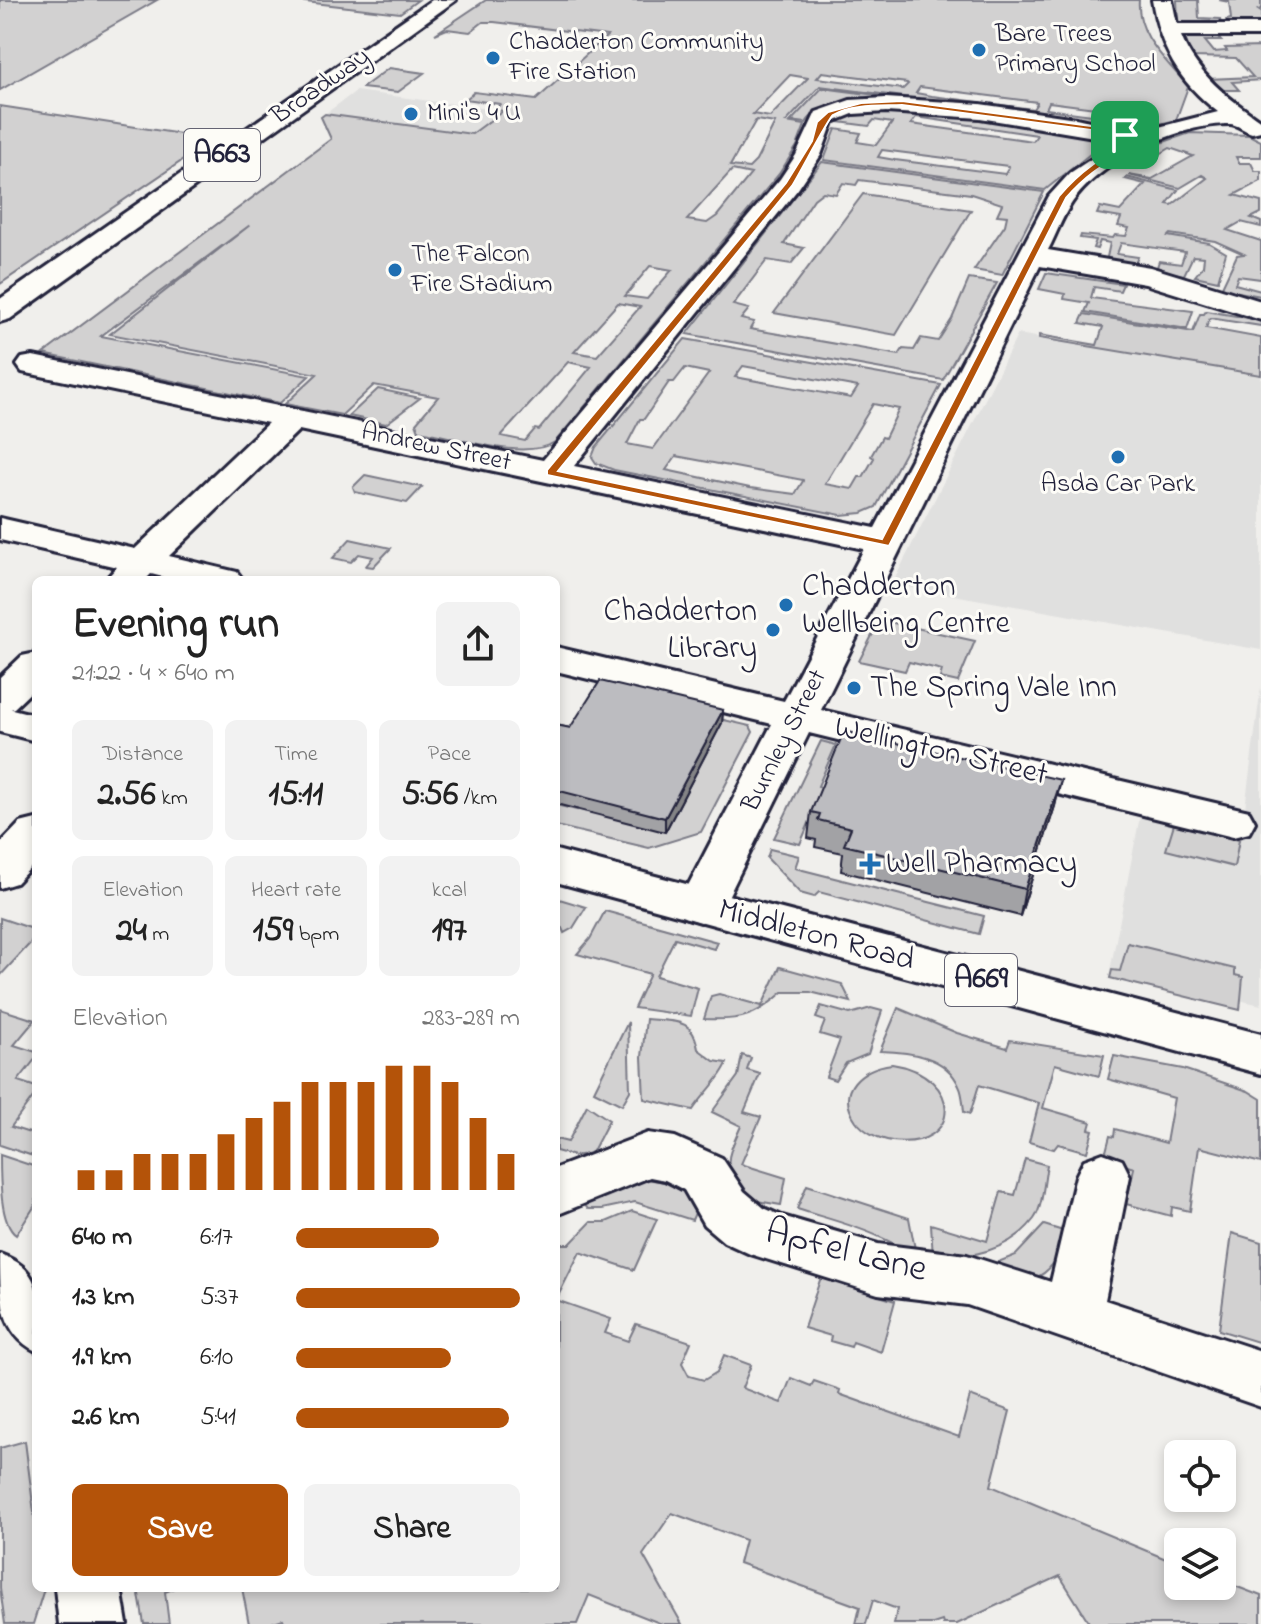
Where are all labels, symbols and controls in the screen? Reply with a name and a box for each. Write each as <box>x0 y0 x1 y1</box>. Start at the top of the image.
place label: Bare Trees Primary School <box>994 16 1156 84</box>
place label: Chadderton Community Fire Station <box>508 24 764 92</box>
street label: Broadway <box>263 39 378 136</box>
marker: Bare Trees Primary School <box>970 41 988 59</box>
marker: Chadderton Community Fire Station <box>484 49 502 67</box>
place label: Mini's 4 U <box>427 95 521 133</box>
pin <box>1091 101 1159 169</box>
marker: Mini's 4 U <box>402 105 420 123</box>
icon: arrive <box>1103 113 1147 157</box>
road number: A663 <box>184 129 260 181</box>
place label: The Falcon Fire Stadium <box>410 236 552 304</box>
marker: The Falcon Fire Stadium <box>386 261 404 279</box>
street label: Andrew Street <box>358 414 515 482</box>
marker: Asda Car Park <box>1109 448 1127 466</box>
place label: Asda Car Park <box>1041 466 1196 504</box>
place label: Chadderton Wellbeing Centre <box>802 564 1010 648</box>
place label: Chadderton Library <box>604 589 757 673</box>
text: Evening run <box>72 593 279 657</box>
marker: Chadderton Wellbeing Centre <box>777 596 795 614</box>
button: share <box>436 602 520 686</box>
marker: Chadderton Library <box>764 621 782 639</box>
text: 21:22 · 4 × 640 m <box>72 655 235 693</box>
street label: Burnley Street <box>732 663 837 820</box>
place label: The Spring Vale Inn <box>870 665 1117 712</box>
marker: The Spring Vale Inn <box>845 679 863 697</box>
street label: Wellington Street <box>830 705 1053 799</box>
text: Distance <box>102 739 183 771</box>
text: Time <box>274 739 318 771</box>
text: Pace <box>428 739 471 771</box>
text: 2.56 <box>97 771 156 821</box>
text: 15:11 <box>269 771 323 821</box>
text: 5:56 <box>401 771 458 821</box>
text: km <box>156 783 188 815</box>
text: /km <box>458 783 497 815</box>
place label: Well Pharmacy <box>886 841 1077 888</box>
marker: Well Pharmacy <box>861 855 879 873</box>
text: Elevation <box>102 875 183 907</box>
text: Heart rate <box>251 875 341 907</box>
text: kcal <box>432 875 467 907</box>
street label: Middleton Road <box>713 887 919 985</box>
text: 24 <box>116 907 147 957</box>
text: 159 <box>253 907 293 957</box>
text: 197 <box>432 907 467 957</box>
text: m <box>147 919 169 951</box>
text: bpm <box>293 919 339 951</box>
road number: A669 <box>945 954 1017 1006</box>
text: Elevation <box>72 1000 168 1038</box>
text: 283–289 m <box>422 1000 520 1038</box>
street label: Apfel Lane <box>759 1205 934 1299</box>
text: 640 m <box>72 1219 132 1257</box>
text: 6:17 <box>200 1219 233 1257</box>
text: 1.3 km <box>72 1279 134 1317</box>
text: 5:37 <box>200 1279 239 1317</box>
text: 1.9 km <box>72 1339 131 1377</box>
text: 6:10 <box>200 1339 233 1377</box>
text: 2.6 km <box>72 1399 140 1437</box>
text: 5:41 <box>200 1399 236 1437</box>
map controls <box>1164 1440 1236 1600</box>
button: locate <box>1164 1440 1236 1512</box>
button: Save <box>72 1484 288 1576</box>
button: Share <box>304 1484 520 1576</box>
button: layers <box>1164 1528 1236 1600</box>

